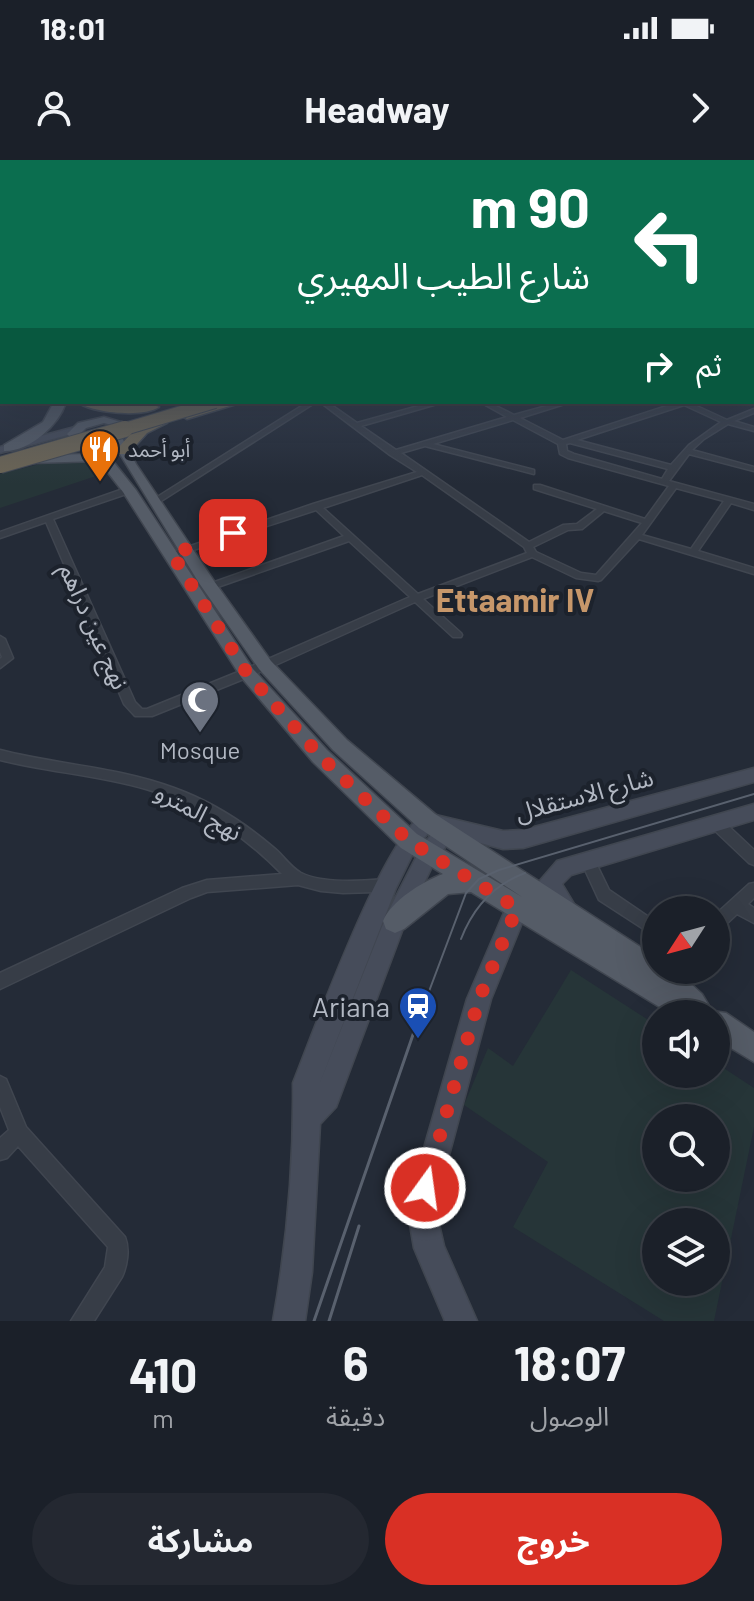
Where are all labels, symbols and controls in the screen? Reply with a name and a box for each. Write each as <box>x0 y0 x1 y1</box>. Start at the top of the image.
text: 18:01 <box>40 10 105 46</box>
icon: person <box>32 86 76 130</box>
icon: forward <box>678 86 722 130</box>
text: Headway <box>304 87 450 130</box>
text: 90 m <box>470 172 590 239</box>
icon: left <box>618 192 722 296</box>
text: شارع الطيب المهيري <box>297 253 590 296</box>
icon: right <box>636 344 680 388</box>
text: ثم <box>696 346 722 382</box>
restaurant icon: أبو أحمد <box>79 428 121 483</box>
place label: أبو أحمد <box>128 437 190 462</box>
pin <box>199 499 267 567</box>
icon: arrive <box>211 511 255 555</box>
street label: نهج عين دراهم <box>51 558 136 695</box>
district label: Ettaamir IV <box>436 580 594 618</box>
mosque icon: Mosque <box>179 679 221 734</box>
place label: Mosque <box>160 735 240 764</box>
street label: شارع الاستقلال <box>512 762 657 830</box>
street label: نهج المترو <box>149 776 247 849</box>
north arrow <box>642 896 730 984</box>
map controls <box>642 896 730 1296</box>
station icon: Ariana <box>397 985 439 1040</box>
place label: Ariana <box>312 989 390 1023</box>
button: sound <box>642 1000 730 1088</box>
button: search <box>642 1104 730 1192</box>
position arrow <box>383 1146 467 1230</box>
button: layers <box>642 1208 730 1296</box>
text: 6 <box>343 1333 369 1391</box>
text: 18:07 <box>514 1333 625 1391</box>
text: 410 <box>129 1345 197 1403</box>
text: دقيقة <box>326 1400 385 1431</box>
text: الوصول <box>530 1400 609 1431</box>
text: m <box>152 1402 174 1433</box>
button: مشاركة <box>32 1493 369 1585</box>
button: خروج <box>385 1493 722 1585</box>

